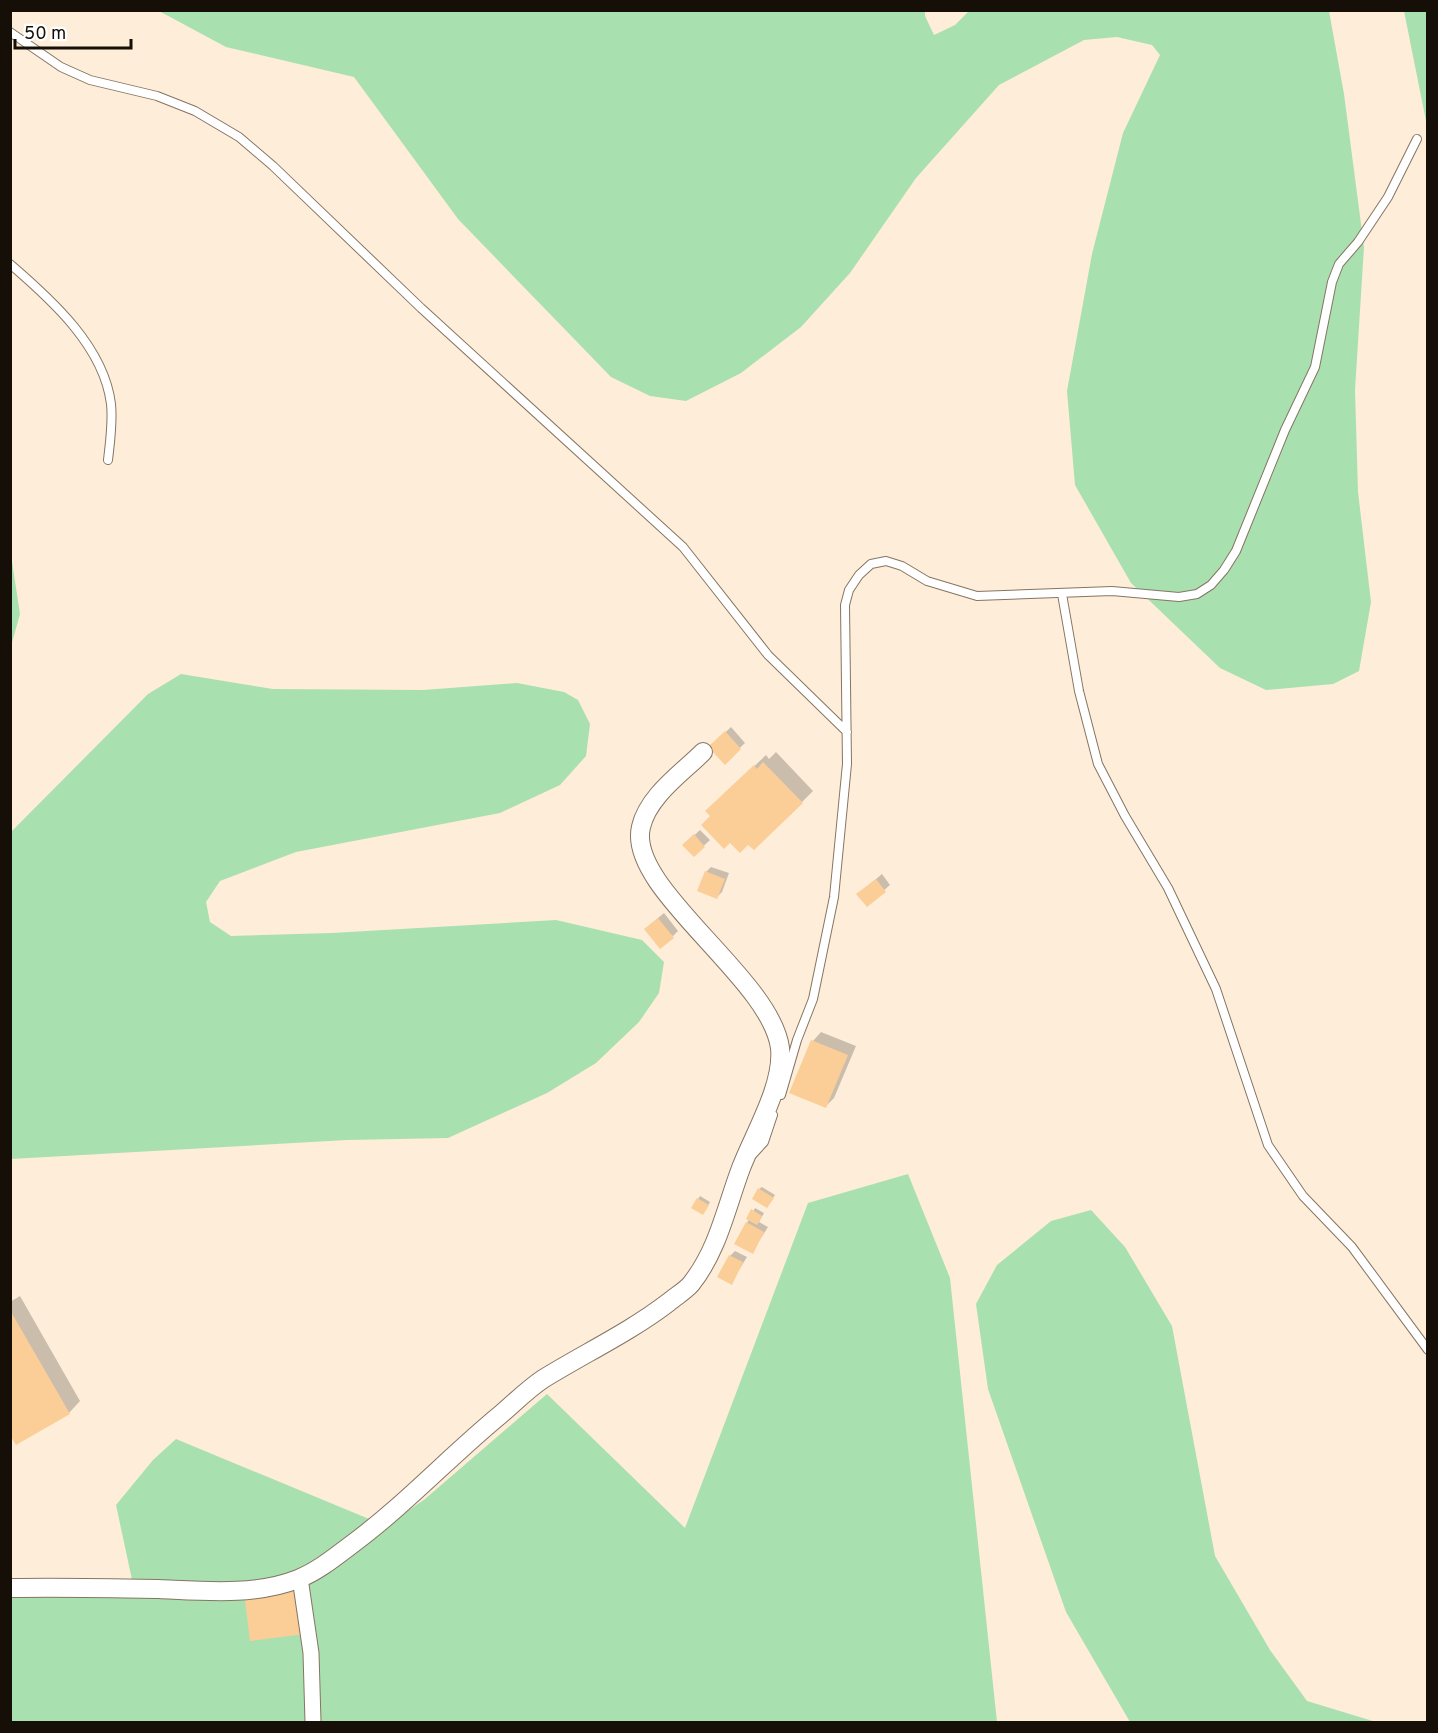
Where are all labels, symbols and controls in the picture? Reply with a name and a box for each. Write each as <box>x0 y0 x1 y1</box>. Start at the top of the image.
scale bar <box>15 12 130 50</box>
text: 50 m <box>24 23 66 46</box>

